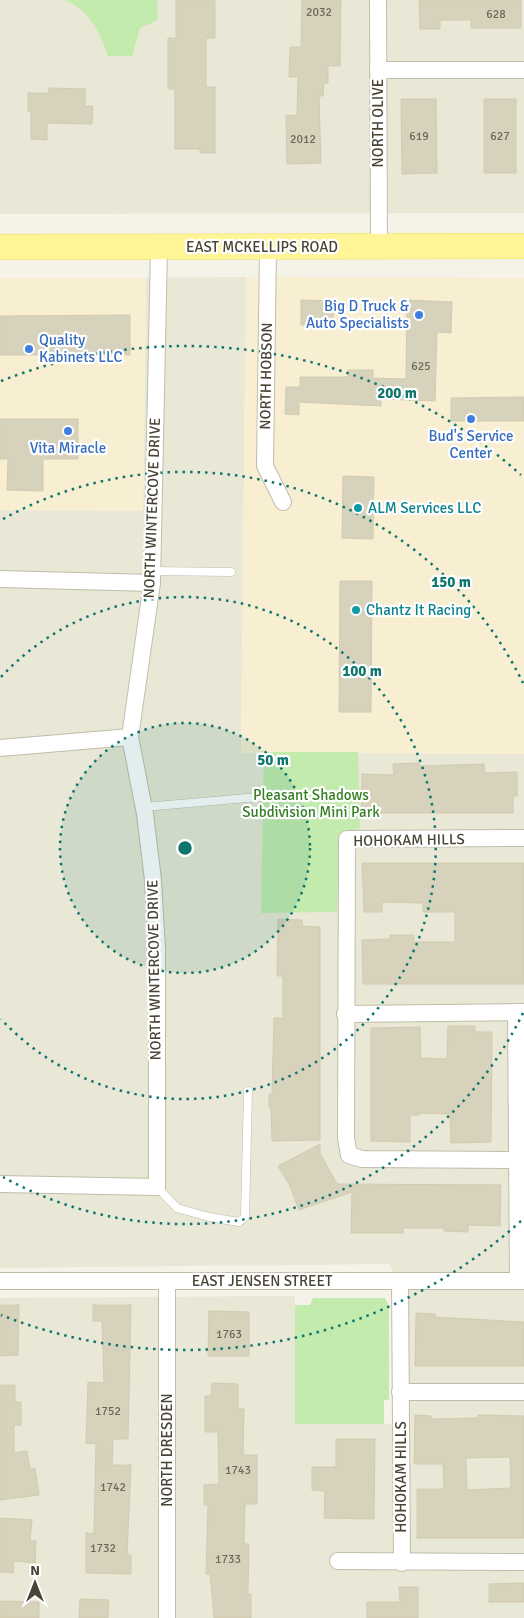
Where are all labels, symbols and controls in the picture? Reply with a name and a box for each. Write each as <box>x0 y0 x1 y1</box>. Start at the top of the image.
house number: 2032 <box>306 5 332 20</box>
house number: 628 <box>486 7 506 22</box>
street label: NORTH OLIVE <box>369 79 387 167</box>
house number: 619 <box>409 129 429 144</box>
house number: 627 <box>490 129 510 144</box>
house number: 2012 <box>290 132 316 147</box>
street label: EAST MCKELLIPS ROAD <box>186 238 338 256</box>
place label: Big D Truck & Auto Specialists <box>306 297 410 332</box>
marker: Big D Truck & Auto Specialists <box>413 309 425 321</box>
street label: NORTH HOBSON <box>256 322 276 430</box>
place label: Quality Kabinets LLC <box>39 331 122 366</box>
marker: Quality Kabinets LLC <box>23 343 35 355</box>
house number: 625 <box>411 359 431 374</box>
text: 200 m <box>377 384 417 402</box>
marker: Bud's Service Center <box>465 413 477 425</box>
street label: NORTH WINTERCOVE DRIVE <box>140 417 164 599</box>
marker: Vita Miracle <box>62 425 74 437</box>
place label: Bud's Service Center <box>428 427 514 462</box>
place label: Vita Miracle <box>30 439 106 457</box>
place label: ALM Services LLC <box>368 499 481 517</box>
marker: ALM Services LLC <box>352 502 364 514</box>
text: 150 m <box>431 573 471 591</box>
place label: Chantz It Racing <box>366 601 471 619</box>
marker: Chantz It Racing <box>350 604 362 616</box>
text: 100 m <box>342 662 382 680</box>
text: 50 m <box>257 751 289 769</box>
park label: Pleasant Shadows Subdivision Mini Park <box>242 786 380 821</box>
street label: HOHOKAM HILLS <box>353 830 465 850</box>
centre of rings <box>176 839 194 857</box>
street label: NORTH WINTERCOVE DRIVE <box>143 879 165 1061</box>
street label: EAST JENSEN STREET <box>192 1272 333 1290</box>
house number: 1763 <box>216 1327 242 1342</box>
street label: NORTH DRESDEN <box>158 1393 176 1507</box>
house number: 1752 <box>95 1404 121 1419</box>
street label: HOHOKAM HILLS <box>392 1421 410 1533</box>
house number: 1743 <box>225 1463 251 1478</box>
house number: 1742 <box>100 1480 126 1495</box>
house number: 1732 <box>90 1541 116 1556</box>
house number: 1733 <box>215 1552 241 1567</box>
north arrow <box>10 1558 60 1608</box>
text: N <box>30 1562 40 1579</box>

